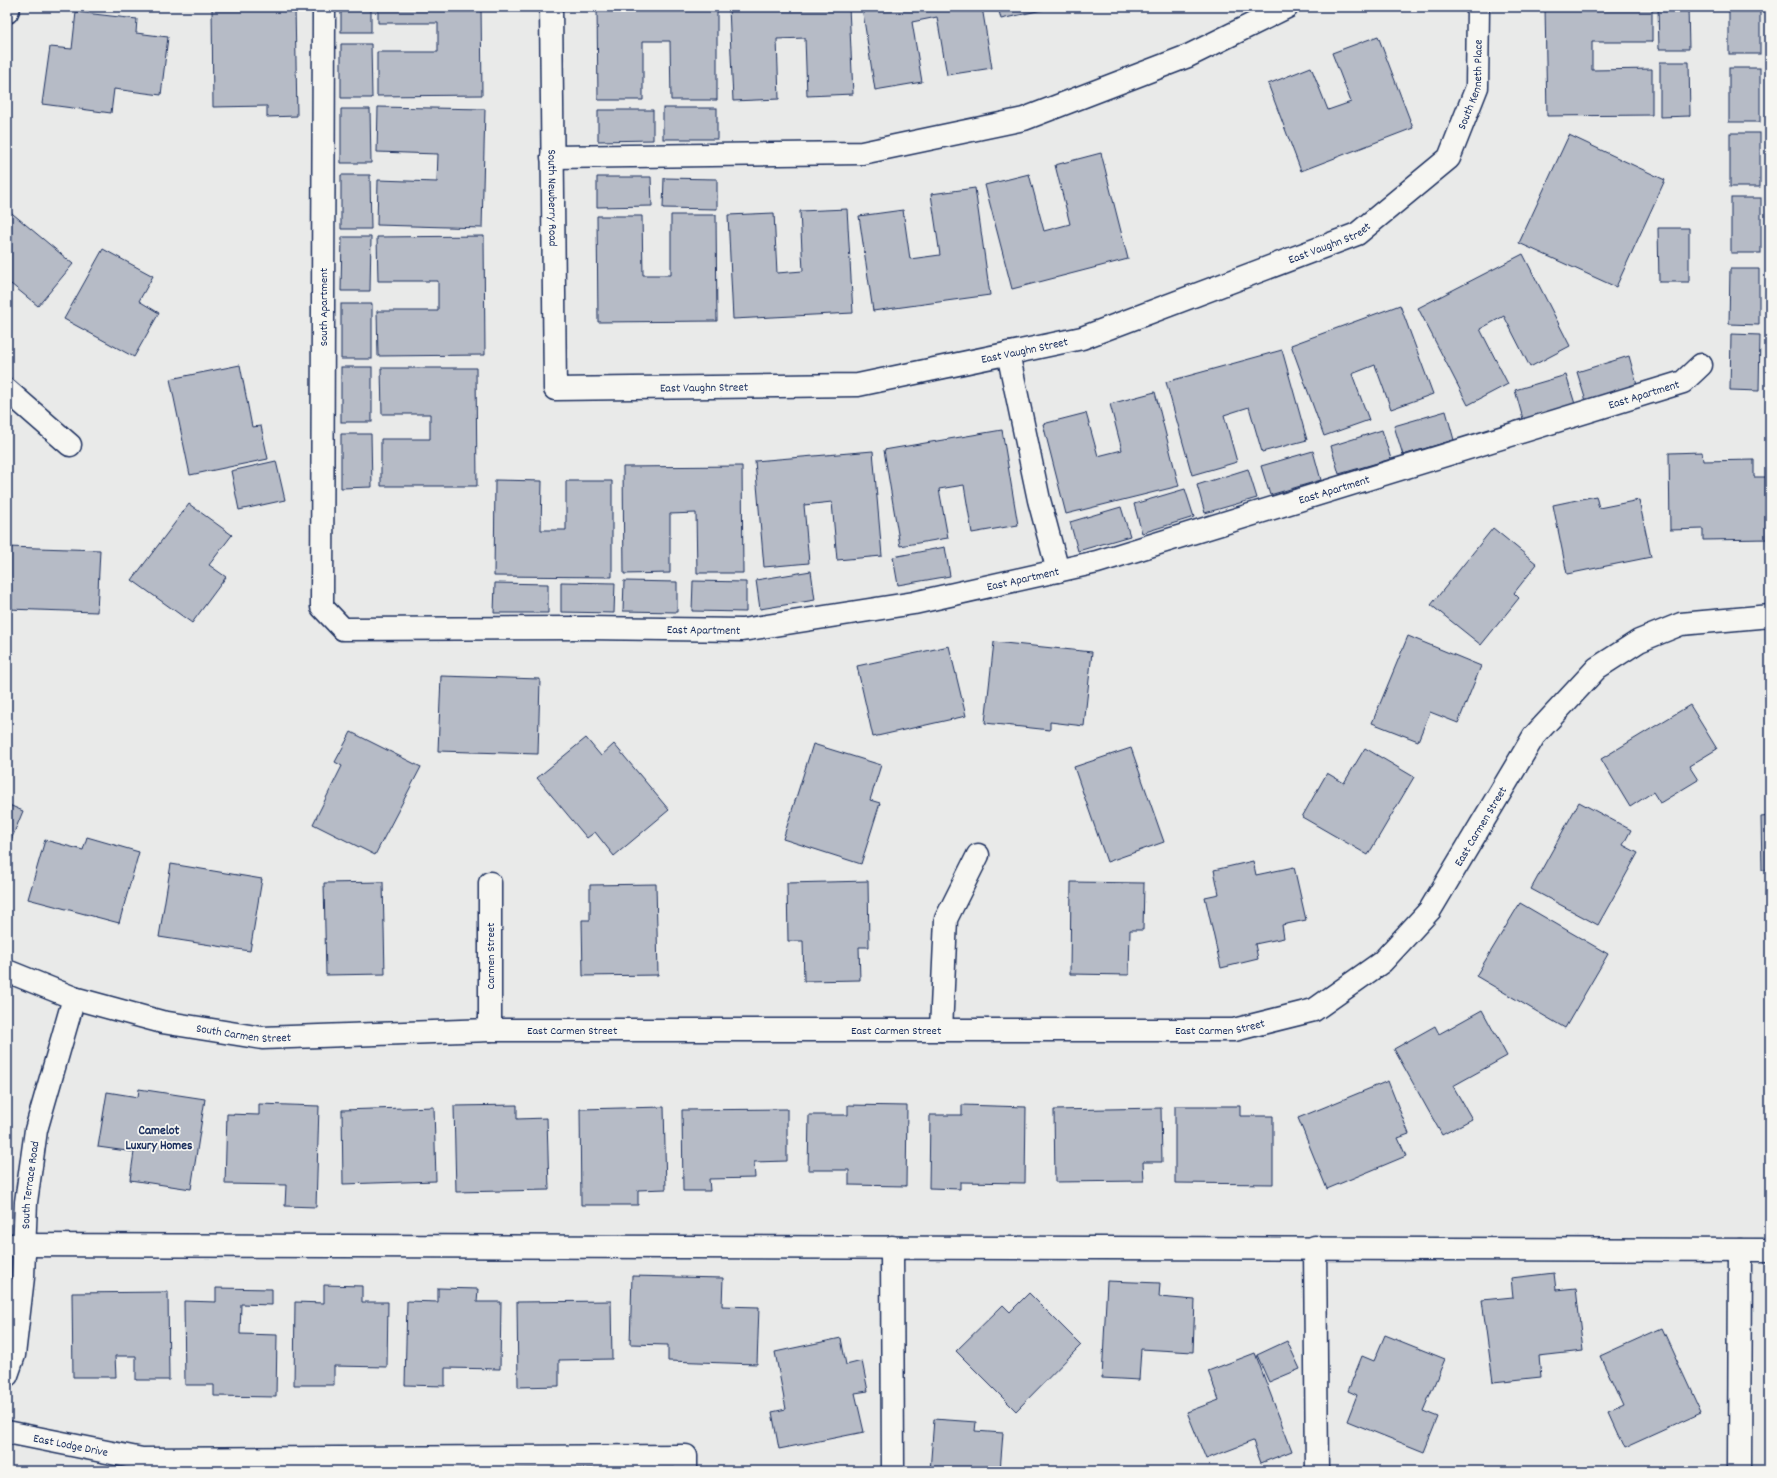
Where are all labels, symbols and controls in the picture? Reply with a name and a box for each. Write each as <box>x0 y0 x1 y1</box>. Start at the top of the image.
street label: South Kenneth Place <box>1454 39 1488 132</box>
street label: South Newberry Road <box>542 149 561 247</box>
street label: East Vaughn Street <box>1286 219 1375 269</box>
street label: South Apartment <box>316 267 333 346</box>
street label: East Vaughn Street <box>980 334 1070 369</box>
street label: East Apartment <box>1607 376 1682 414</box>
street label: East Vaughn Street <box>660 379 749 398</box>
street label: East Apartment <box>1297 472 1373 510</box>
street label: East Apartment <box>985 564 1061 596</box>
street label: East Apartment <box>667 622 741 640</box>
street label: East Carmen Street <box>1451 783 1512 870</box>
street label: Carmen Street <box>483 922 500 990</box>
street label: East Carmen Street <box>1175 1015 1267 1040</box>
street label: South Carmen Street <box>195 1021 292 1048</box>
street label: East Carmen Street <box>527 1023 618 1040</box>
street label: East Carmen Street <box>851 1023 942 1040</box>
district label: Camelot Luxury Homes <box>126 1122 193 1156</box>
street label: South Terrace Road <box>18 1140 44 1229</box>
street label: East Lodge Drive <box>32 1430 109 1462</box>

